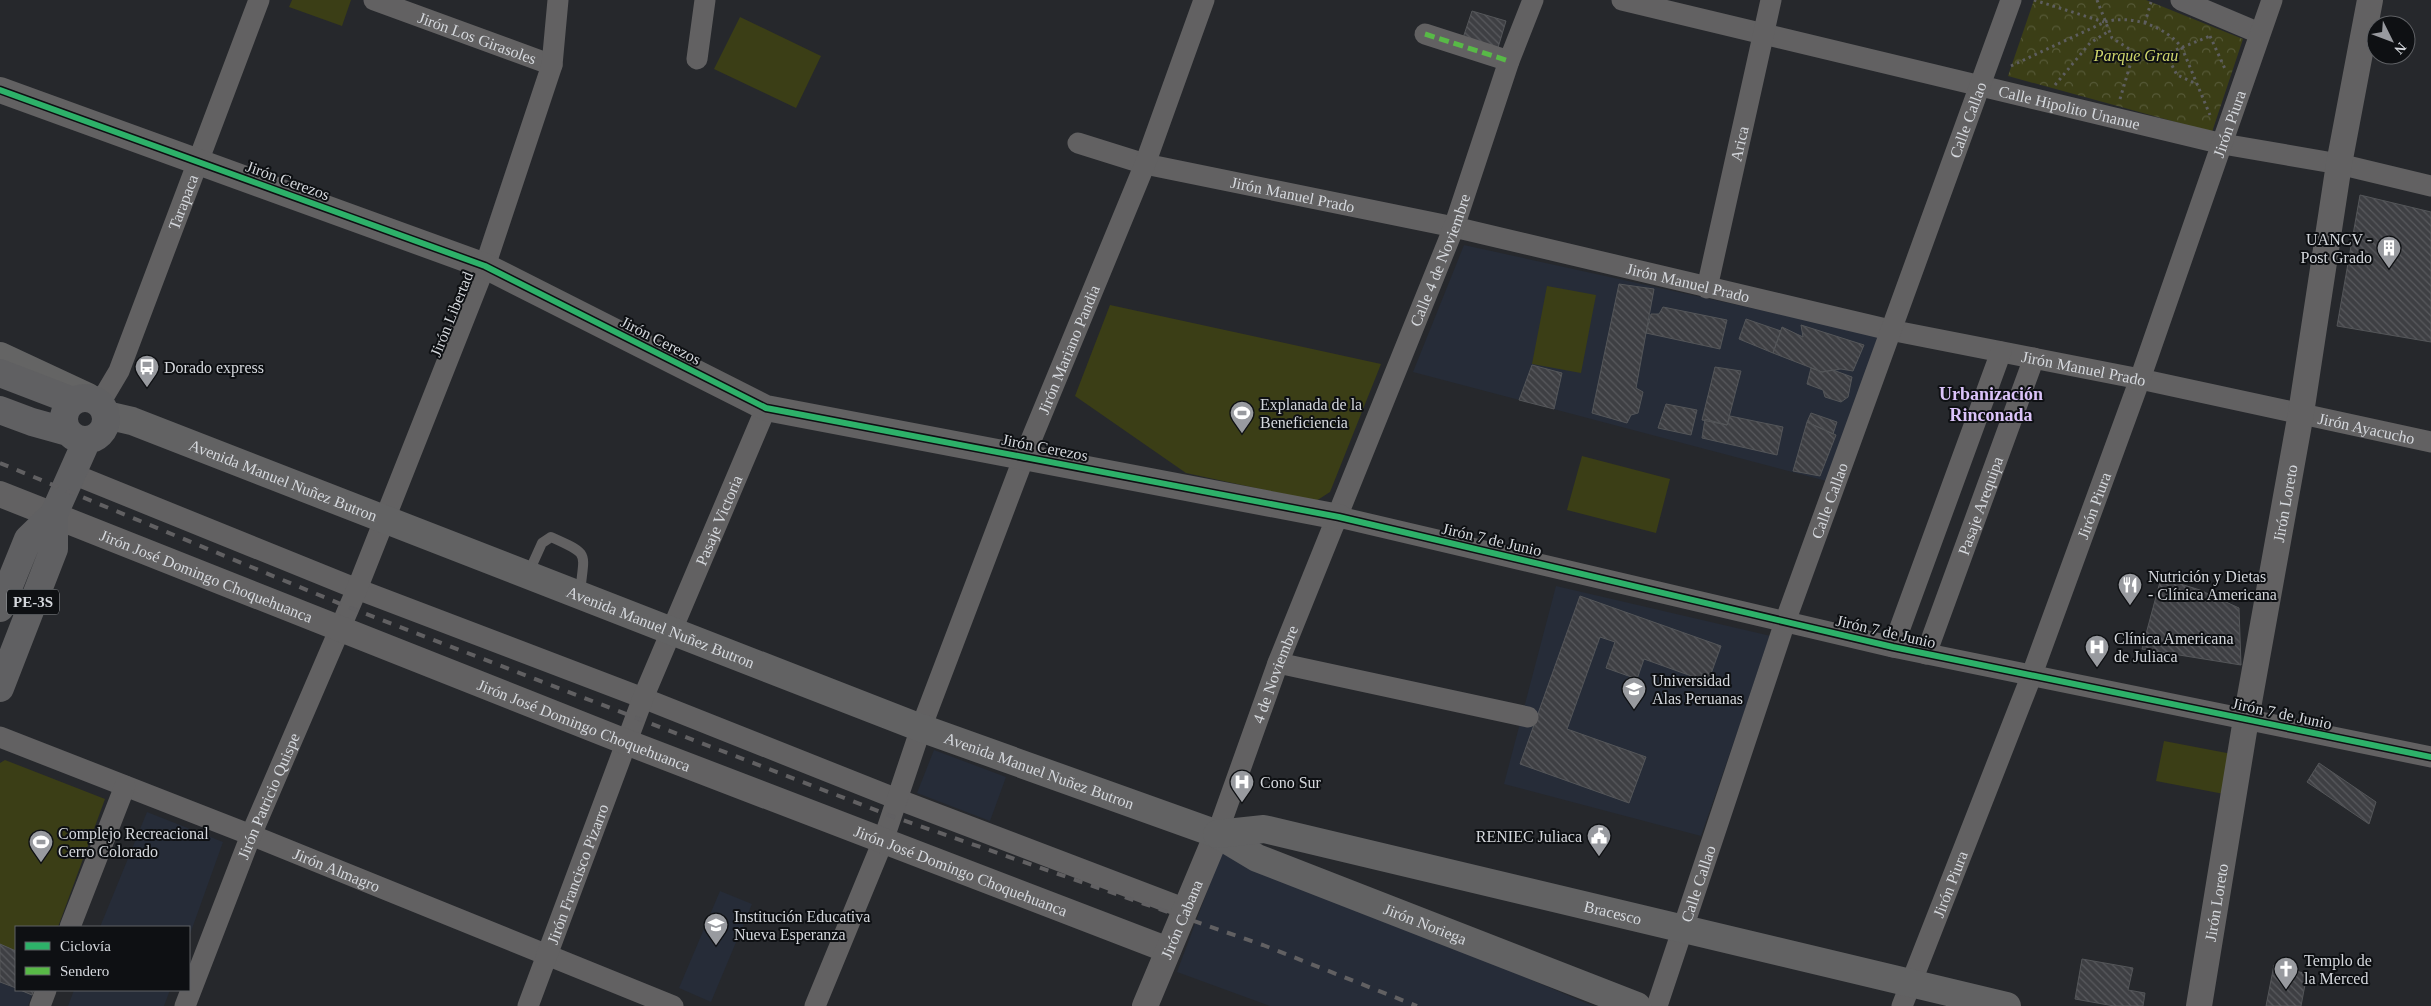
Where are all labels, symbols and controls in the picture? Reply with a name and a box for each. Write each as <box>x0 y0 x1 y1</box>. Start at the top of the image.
street label: Jirón Los Girasoles <box>416 9 539 68</box>
north arrow <box>2366 15 2416 65</box>
text: N <box>2391 40 2409 57</box>
park label: Parque Grau <box>2093 47 2178 65</box>
street label: Calle Callao <box>1946 80 1989 160</box>
street label: Calle Hipolito Unanue <box>1997 83 2142 133</box>
street label: Jirón Piura <box>2210 88 2249 160</box>
street label: Arica <box>1727 124 1752 163</box>
street label: Jirón Cerezos <box>244 158 332 203</box>
street label: Tarapaca <box>165 172 201 232</box>
street label: Jirón Manuel Prado <box>1229 174 1356 216</box>
street label: Calle 4 de Noviembre <box>1407 192 1473 329</box>
place label: UANCV - Post Grado <box>2300 231 2372 266</box>
building icon: UANCV - Post Grado <box>2376 235 2402 269</box>
street label: Jirón Manuel Prado <box>1624 260 1751 306</box>
street label: Jirón Libertad <box>427 269 476 359</box>
street label: Jirón Mariano Pandia <box>1035 283 1103 417</box>
street label: Jirón Cerezos <box>618 313 704 368</box>
street label: Jirón Manuel Prado <box>2020 348 2147 389</box>
bus stop icon: Dorado express <box>134 354 160 388</box>
place label: Dorado express <box>164 359 264 377</box>
district label: Urbanización Rinconada <box>1939 384 2043 425</box>
place label: Explanada de la Beneficiencia <box>1260 396 1362 431</box>
sports icon: Explanada de la Beneficiencia <box>1229 400 1255 434</box>
street label: Jirón Ayacucho <box>2316 410 2416 447</box>
street label: Jirón Cerezos <box>1000 431 1089 464</box>
street label: Avenida Manuel Nuñez Butron <box>187 436 379 525</box>
street label: Pasaje Arequipa <box>1955 454 2006 557</box>
street label: Calle Callao <box>1808 460 1851 541</box>
street label: Jirón Loreto <box>2270 463 2301 544</box>
street label: Jirón Piura <box>2074 470 2114 541</box>
street label: Pasaje Victoria <box>692 473 746 568</box>
street label: Jirón 7 de Junio <box>1440 520 1543 559</box>
street label: Jirón José Domingo Choquehuanca <box>97 526 315 626</box>
place label: Nutrición y Dietas - Clínica Americana <box>2148 568 2277 603</box>
restaurant icon: Nutrición y Dietas - Clínica Americana <box>2117 572 2143 606</box>
street label: Avenida Manuel Nuñez Butron <box>564 583 757 671</box>
road number: PE-3S <box>7 590 59 614</box>
street label: Jirón 7 de Junio <box>1834 612 1937 651</box>
street label: 4 de Noviembre <box>1249 623 1301 725</box>
place label: Clínica Americana de Juliaca <box>2114 630 2234 665</box>
hospital icon: Clínica Americana de Juliaca <box>2084 634 2110 668</box>
place label: Universidad Alas Peruanas <box>1652 672 1743 707</box>
street label: Jirón José Domingo Choquehuanca <box>475 676 693 775</box>
school or university icon: Universidad Alas Peruanas <box>1621 676 1647 710</box>
street label: Jirón 7 de Junio <box>2230 695 2333 732</box>
street label: Avenida Manuel Nuñez Butron <box>942 729 1136 813</box>
street label: Jirón Patricio Quispe <box>235 731 303 861</box>
hospital icon: Cono Sur <box>1229 769 1255 803</box>
place label: Cono Sur <box>1260 774 1322 791</box>
street label: Jirón Francisco Pizarro <box>544 802 612 947</box>
street label: Jirón José Domingo Choquehuanca <box>852 822 1070 920</box>
public building icon: RENIEC Juliaca <box>1586 823 1612 857</box>
place label: Complejo Recreacional Cerro Colorado <box>58 825 209 860</box>
place label: RENIEC Juliaca <box>1476 828 1582 845</box>
sports icon: Complejo Recreacional Cerro Colorado <box>28 829 54 863</box>
street label: Calle Callao <box>1678 843 1719 924</box>
street label: Jirón Almagro <box>291 845 382 895</box>
street label: Jirón Piura <box>1930 849 1971 920</box>
street label: Jirón Loreto <box>2202 862 2231 943</box>
street label: Jirón Cabana <box>1158 877 1206 962</box>
street label: Bracesco <box>1582 898 1643 928</box>
street label: Jirón Noriega <box>1381 900 1469 948</box>
place label: Institución Educativa Nueva Esperanza <box>734 908 870 944</box>
school or university icon: Institución Educativa Nueva Esperanza <box>703 912 729 946</box>
legend <box>15 926 190 991</box>
text: Ciclovía <box>60 938 111 954</box>
place label: Templo de la Merced <box>2304 952 2372 987</box>
church icon: Templo de la Merced <box>2273 956 2299 990</box>
text: Sendero <box>60 963 109 979</box>

